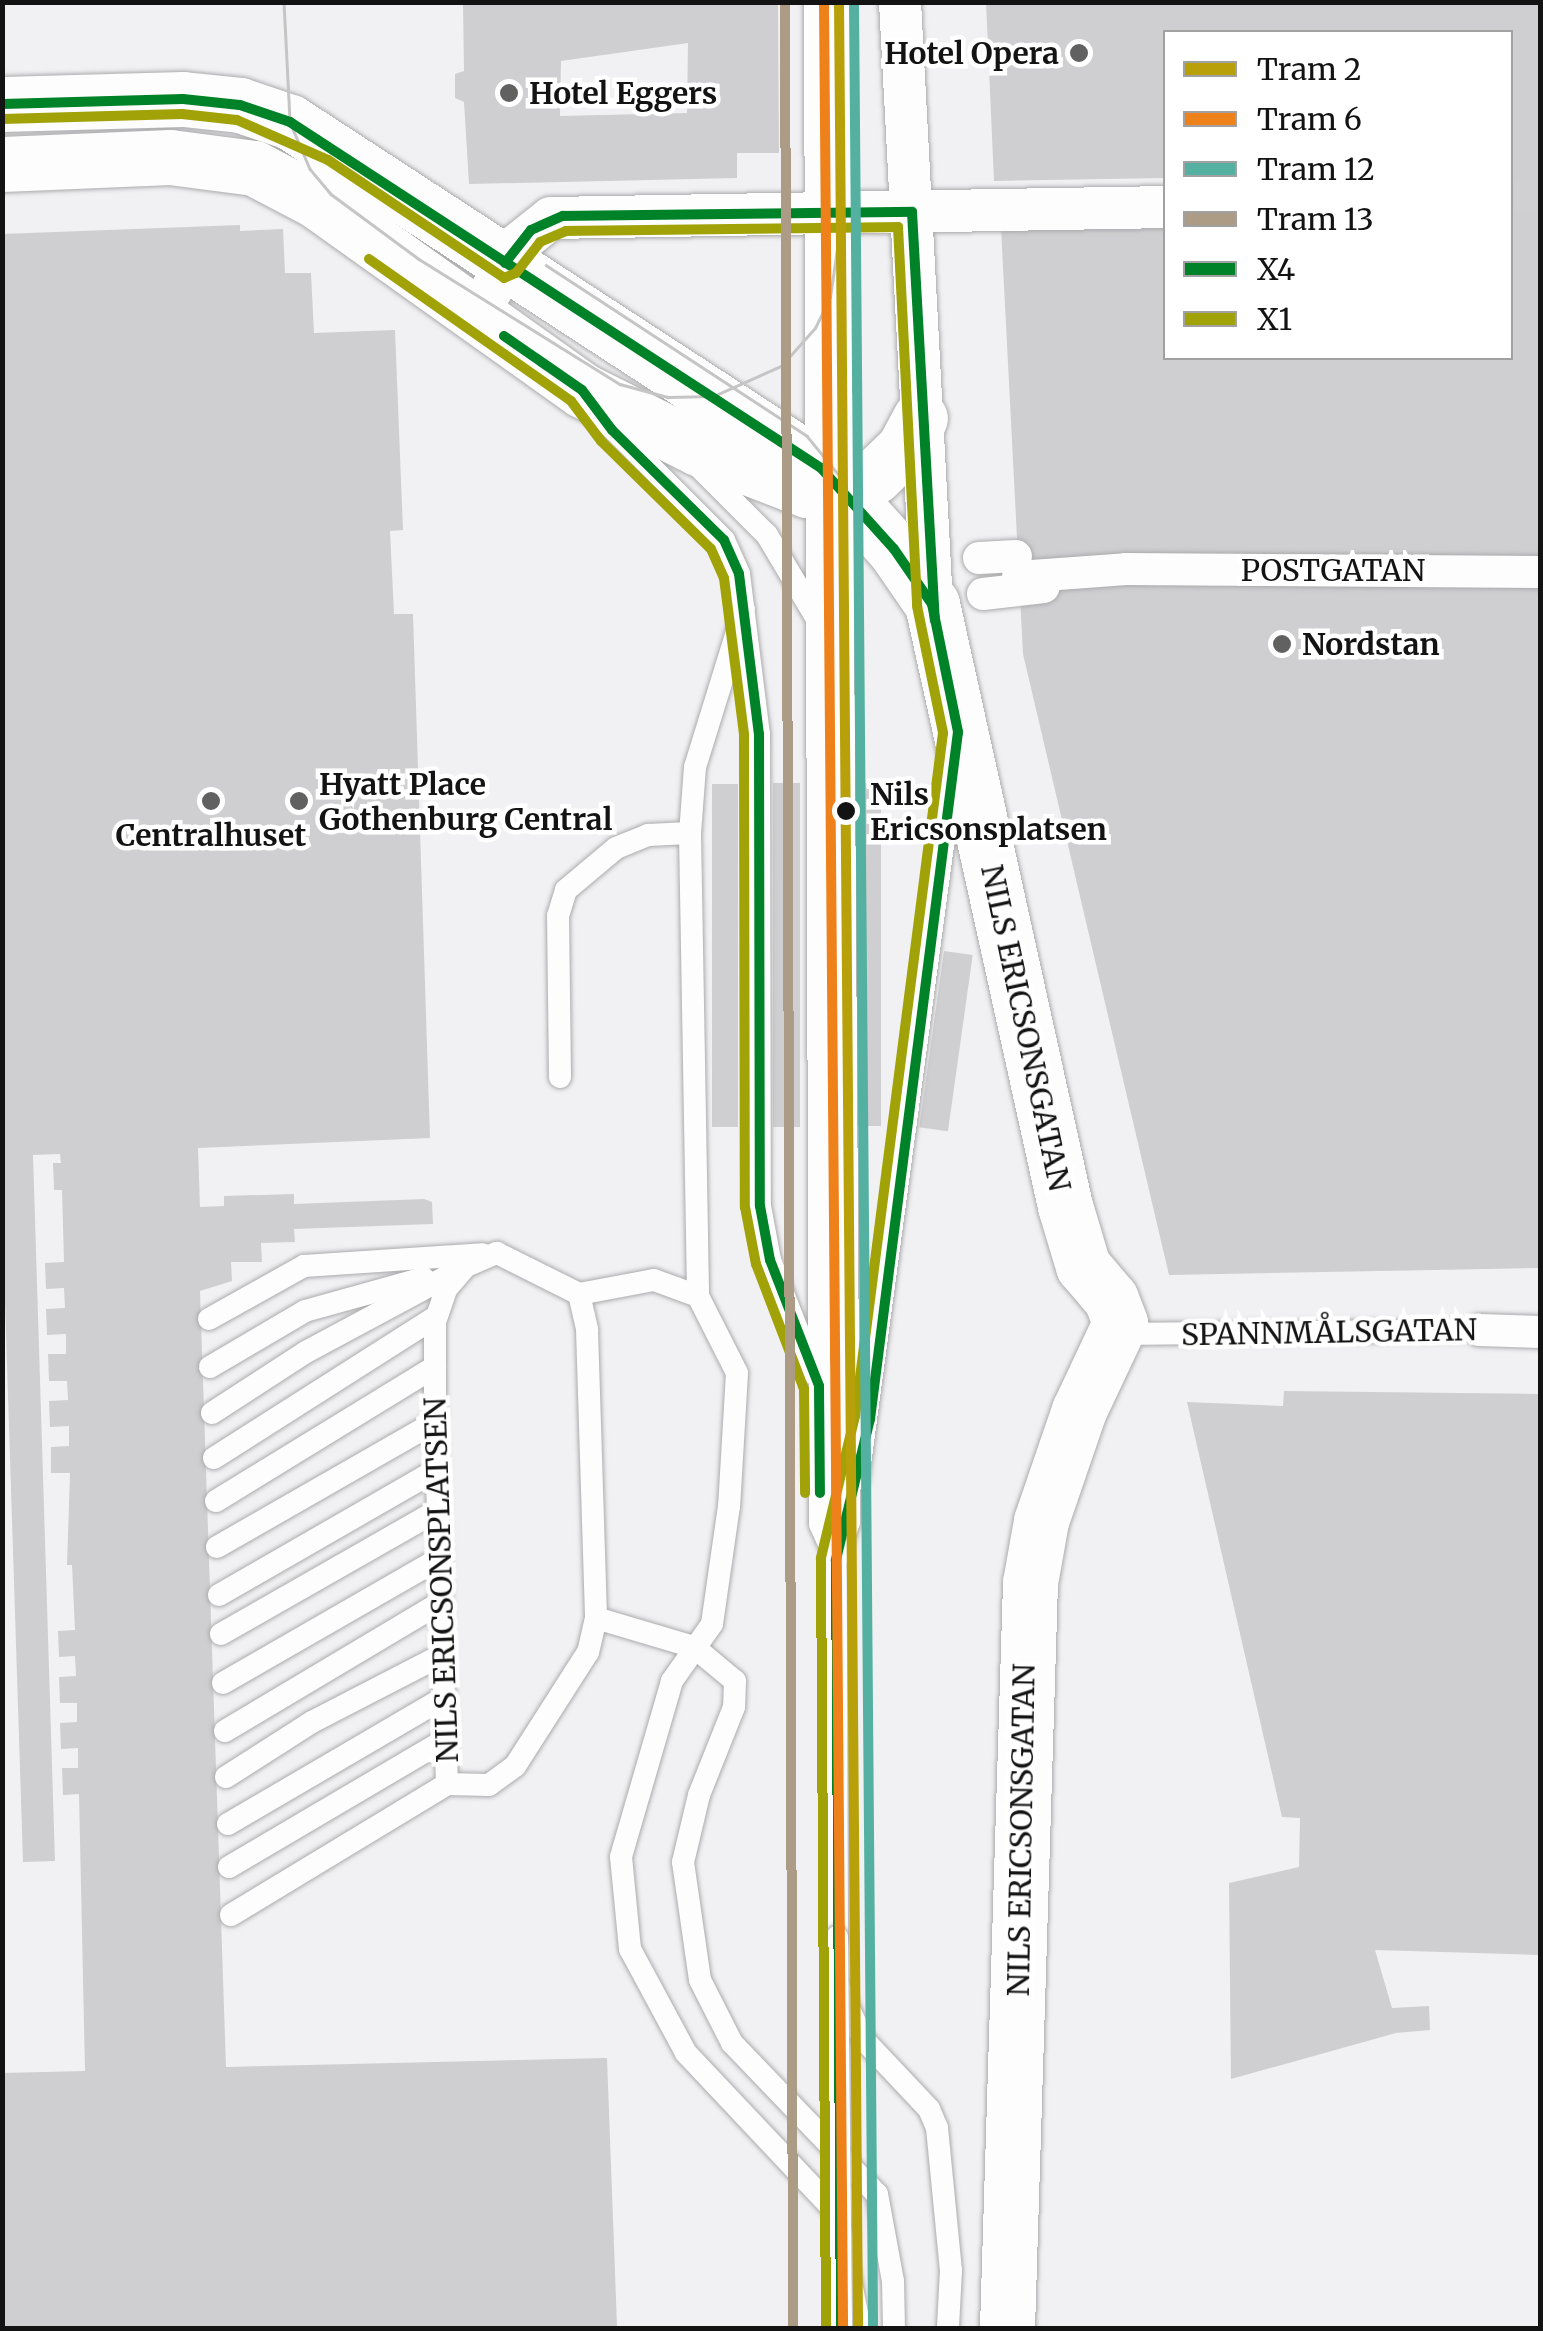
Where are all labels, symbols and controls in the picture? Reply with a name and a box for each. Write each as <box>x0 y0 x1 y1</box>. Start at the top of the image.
legend <box>1163 30 1513 360</box>
place label: Hotel Opera <box>884 35 1059 71</box>
marker: Hotel Opera <box>1068 42 1090 64</box>
text: Tram 2 <box>1257 50 1362 88</box>
place label: Hotel Eggers <box>529 75 717 111</box>
marker: Hotel Eggers <box>498 82 520 104</box>
text: Tram 6 <box>1257 100 1362 138</box>
text: Tram 12 <box>1257 150 1375 188</box>
text: Tram 13 <box>1257 200 1374 238</box>
text: X4 <box>1257 250 1295 288</box>
text: X1 <box>1257 300 1292 338</box>
street label: POSTGATAN <box>1241 552 1425 588</box>
place label: Nordstan <box>1302 626 1440 662</box>
marker: Nordstan <box>1271 633 1293 655</box>
place label: Hyatt Place Gothenburg Central <box>319 766 612 836</box>
place label: Nils Ericsonsplatsen <box>870 776 1107 846</box>
marker: Centralhuset <box>200 790 222 812</box>
marker: Hyatt Place Gothenburg Central <box>288 790 310 812</box>
marker: Nils Ericsonsplatsen <box>831 796 861 826</box>
place label: Centralhuset <box>116 817 306 853</box>
street label: NILS ERICSONSGATAN <box>974 862 1078 1194</box>
street label: SPANNMÅLSGATAN <box>1181 1311 1477 1353</box>
street label: NILS ERICSONSPLATSEN <box>417 1397 465 1763</box>
street label: NILS ERICSONSGATAN <box>1000 1663 1042 1997</box>

